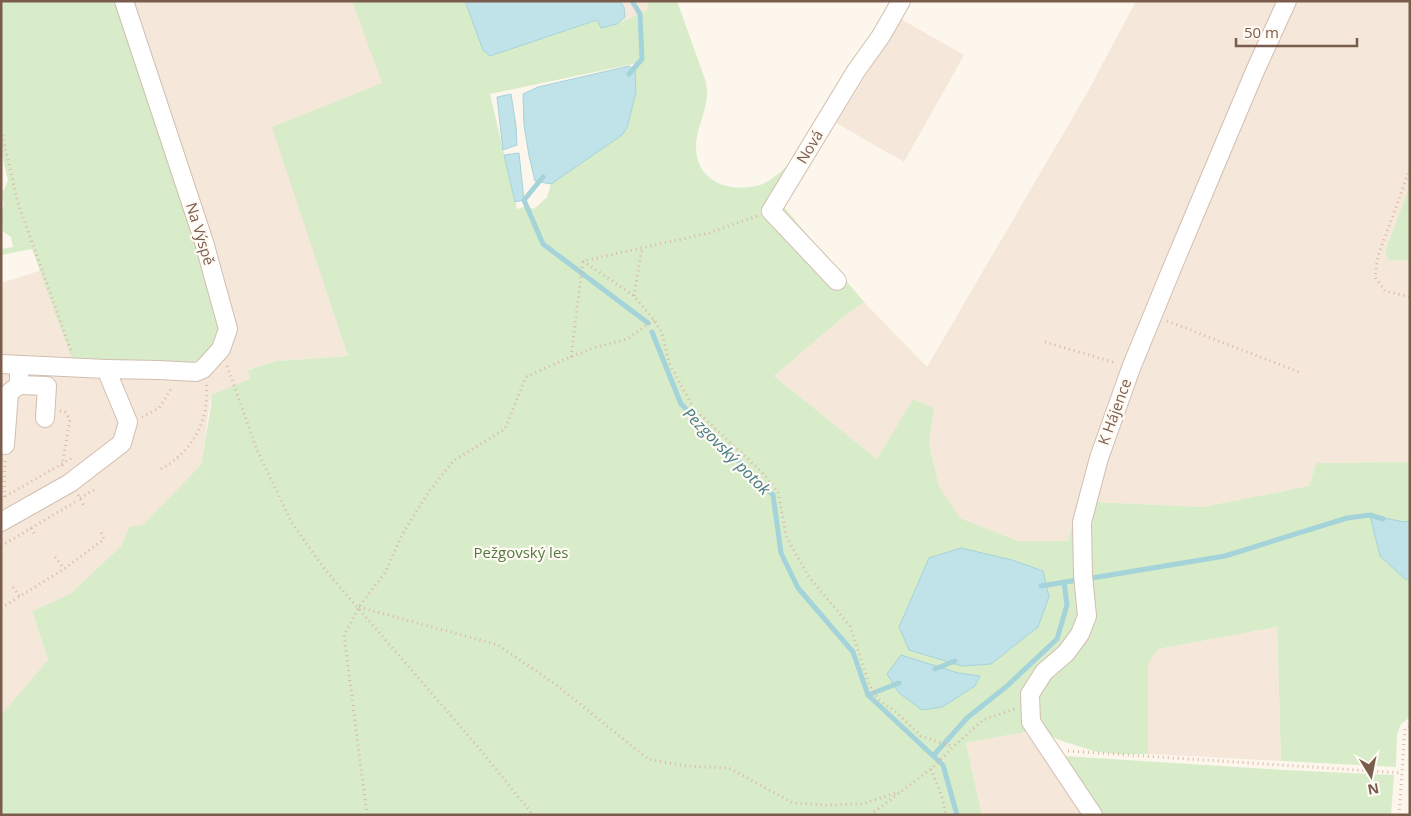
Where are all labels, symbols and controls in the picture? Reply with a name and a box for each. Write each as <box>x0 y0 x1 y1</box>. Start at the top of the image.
scale bar <box>1236 15 1357 47</box>
text: 50 m <box>1244 22 1279 42</box>
street label: Nová <box>791 126 827 167</box>
street label: Na Výspě <box>182 200 220 268</box>
street label: K Hájence <box>1093 376 1135 448</box>
water label: Pezgovský potok <box>678 402 776 500</box>
park label: Pežgovský les <box>474 542 568 562</box>
north arrow <box>1346 751 1396 801</box>
text: N <box>1366 779 1381 800</box>

